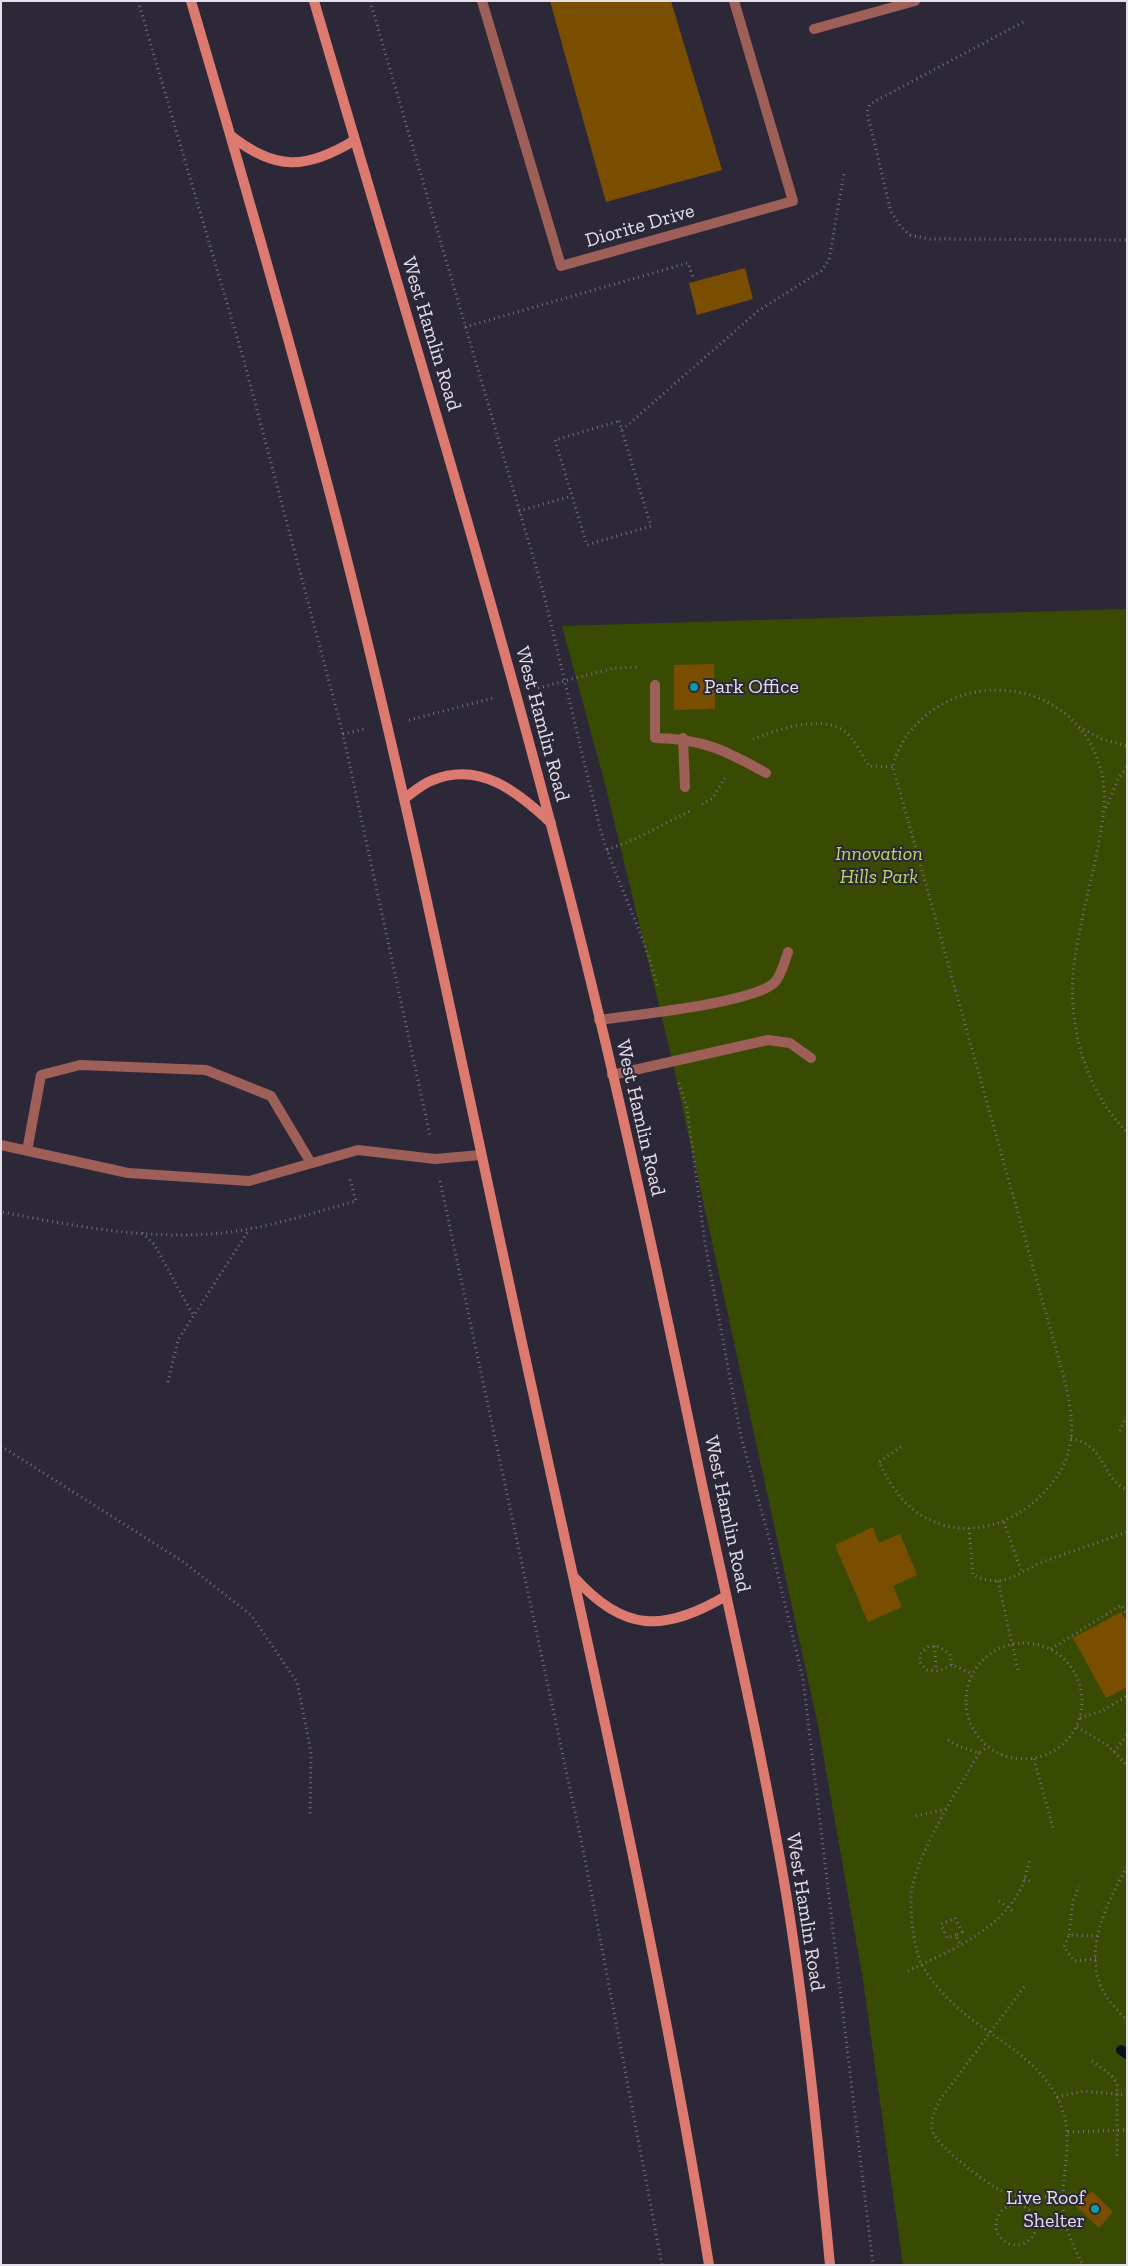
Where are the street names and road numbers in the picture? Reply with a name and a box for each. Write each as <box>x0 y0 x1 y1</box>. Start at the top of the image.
street label: Diorite Drive <box>583 199 697 253</box>
street label: West Hamlin Road <box>396 254 466 414</box>
street label: West Hamlin Road <box>510 644 574 804</box>
street label: West Hamlin Road <box>610 1038 670 1198</box>
street label: West Hamlin Road <box>699 1433 755 1595</box>
street label: West Hamlin Road <box>781 1831 829 1993</box>

